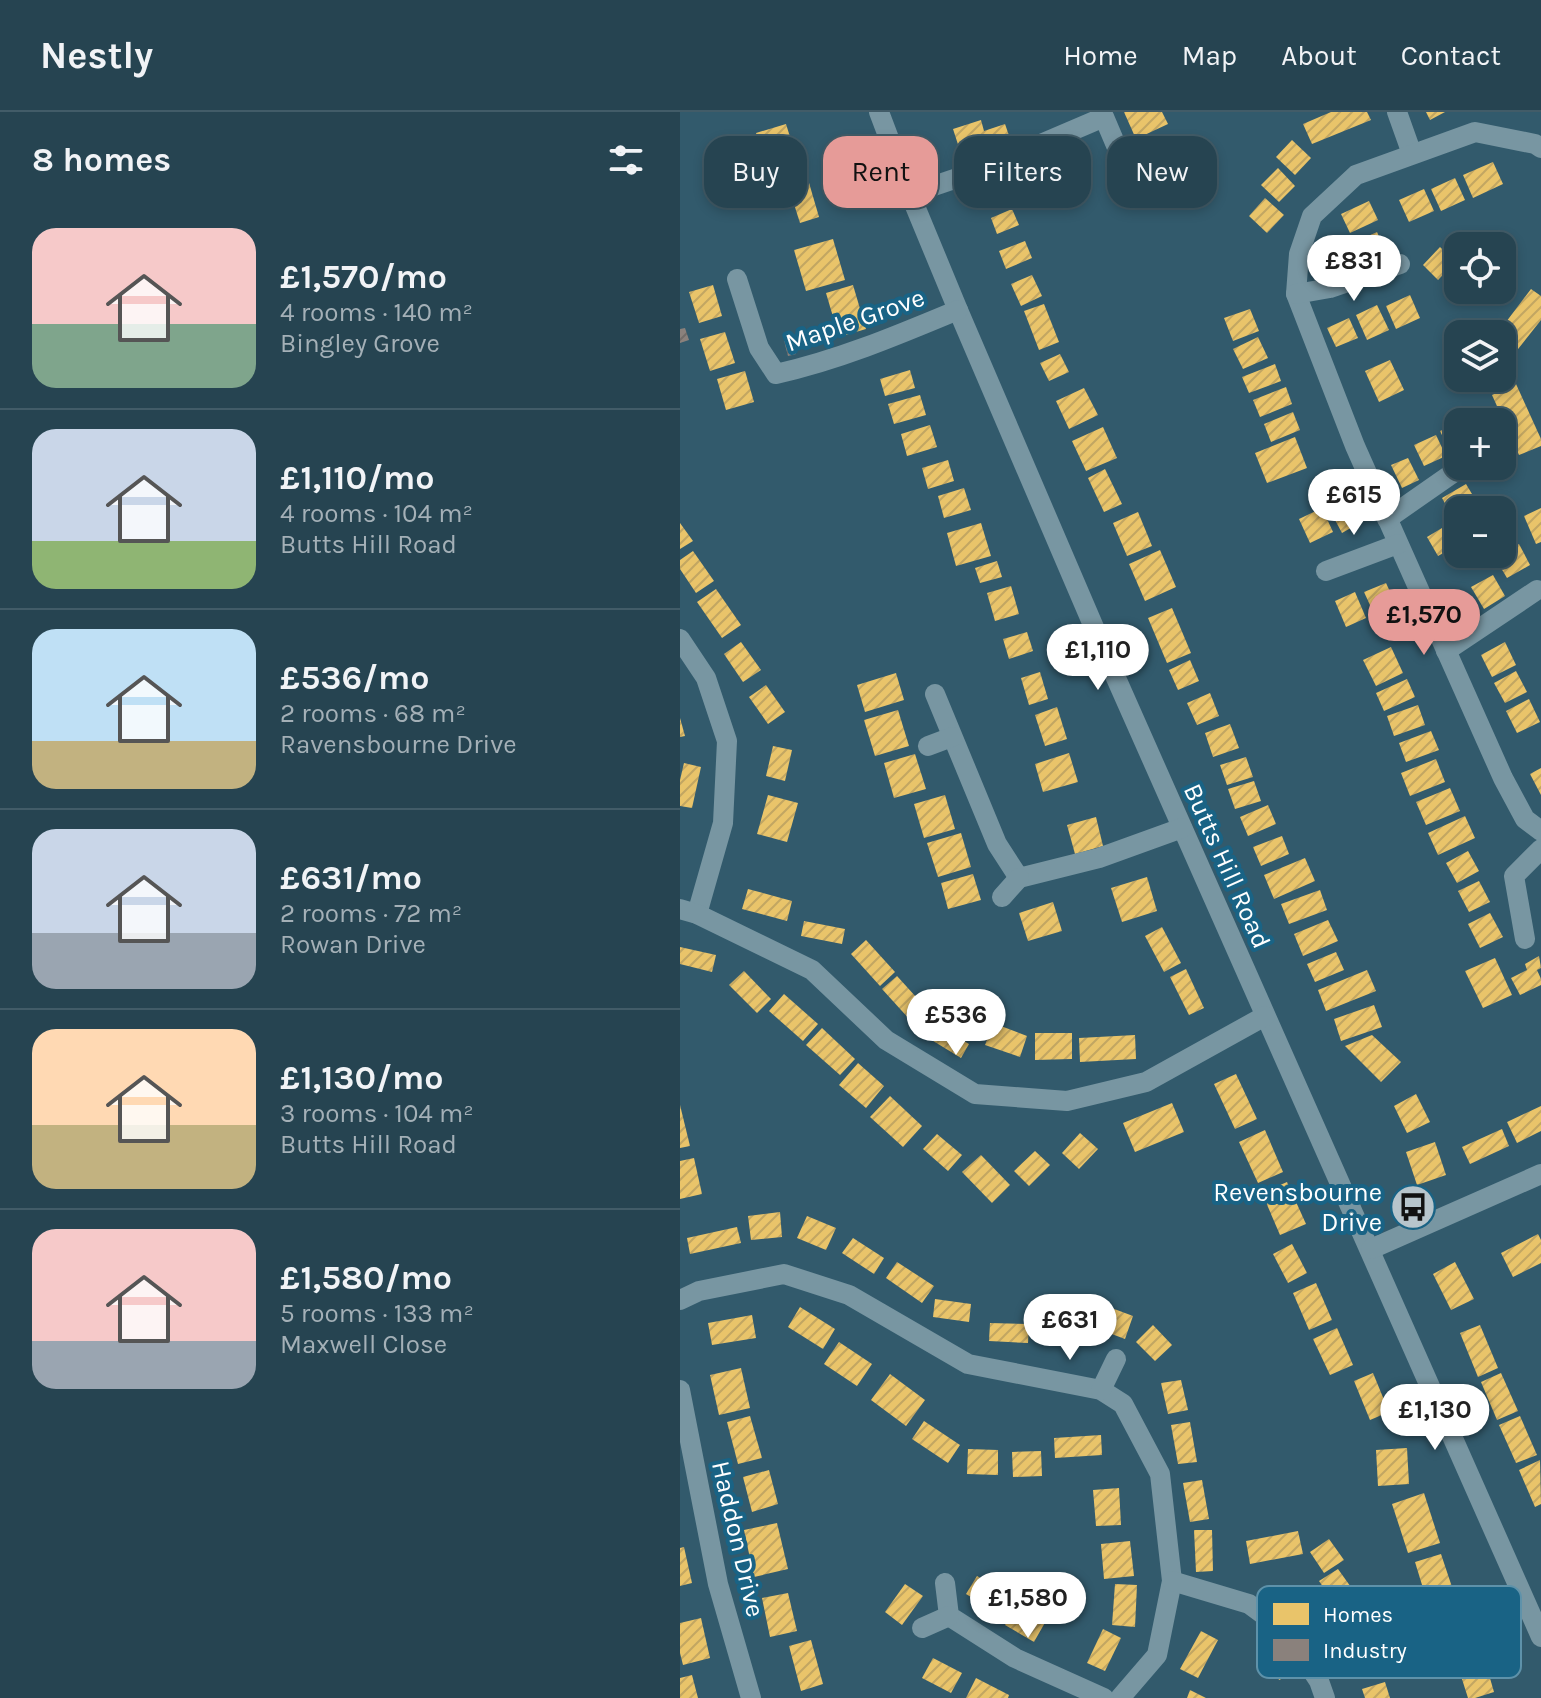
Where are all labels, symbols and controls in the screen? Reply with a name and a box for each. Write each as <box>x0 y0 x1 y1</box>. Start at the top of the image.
text: Nestly <box>40 33 153 78</box>
text: Home <box>1063 39 1138 72</box>
text: Map <box>1182 39 1237 72</box>
text: About <box>1281 39 1357 72</box>
text: Contact <box>1401 39 1501 72</box>
chip: Buy <box>704 136 807 208</box>
chip: Rent <box>823 136 938 208</box>
chip: Filters <box>954 136 1091 208</box>
chip: New <box>1107 136 1217 208</box>
icon: filters <box>604 138 648 182</box>
text: 8 homes <box>32 140 171 180</box>
map controls <box>1444 232 1516 568</box>
button: locate <box>1444 232 1516 304</box>
pin: £831 <box>1307 235 1401 303</box>
text: £831 <box>1325 245 1383 276</box>
text: £1,570/mo <box>280 257 447 297</box>
icon: home <box>96 260 192 356</box>
street label: Maple Grove <box>781 282 929 358</box>
text: 4 rooms · 140 m² <box>280 297 473 328</box>
button: layers <box>1444 320 1516 392</box>
text: Bingley Grove <box>280 328 440 359</box>
button: + <box>1444 408 1516 480</box>
text: £1,110/mo <box>280 458 434 498</box>
icon: home <box>96 461 192 557</box>
pin: £615 <box>1307 469 1401 537</box>
text: £615 <box>1326 479 1382 510</box>
button: − <box>1444 496 1516 568</box>
text: 4 rooms · 104 m² <box>280 498 473 529</box>
text: Butts Hill Road <box>280 529 457 560</box>
pin: £1,570 <box>1359 589 1489 657</box>
text: £1,570 <box>1386 599 1462 630</box>
pin: £1,110 <box>1033 624 1163 692</box>
text: £1,110 <box>1065 634 1131 665</box>
text: £536/mo <box>280 658 430 698</box>
icon: home <box>96 661 192 757</box>
text: 2 rooms · 68 m² <box>280 698 466 729</box>
text: Ravensbourne Drive <box>280 729 517 760</box>
street label: Butts Hill Road <box>1177 779 1277 953</box>
text: £631/mo <box>280 858 422 898</box>
icon: home <box>96 861 192 957</box>
text: 2 rooms · 72 m² <box>280 898 462 929</box>
text: Rowan Drive <box>280 929 426 960</box>
pin: £536 <box>909 989 1003 1057</box>
text: £536 <box>925 999 987 1030</box>
text: £1,130/mo <box>280 1058 444 1098</box>
icon: home <box>96 1061 192 1157</box>
text: 3 rooms · 104 m² <box>280 1098 474 1129</box>
text: Butts Hill Road <box>280 1129 457 1160</box>
place label: Revensbourne Drive <box>1213 1177 1382 1238</box>
bus stop icon: Revensbourne Drive <box>1389 1183 1437 1231</box>
text: £1,580/mo <box>280 1258 452 1298</box>
icon: home <box>96 1261 192 1357</box>
pin: £631 <box>1023 1294 1117 1362</box>
text: 5 rooms · 133 m² <box>280 1298 474 1329</box>
text: £631 <box>1042 1304 1098 1335</box>
text: Maxwell Close <box>280 1329 447 1360</box>
pin: £1,130 <box>1370 1384 1500 1452</box>
text: £1,130 <box>1398 1394 1472 1425</box>
street label: Haddon Drive <box>705 1458 771 1620</box>
pin: £1,580 <box>963 1572 1093 1640</box>
text: £1,580 <box>988 1582 1068 1613</box>
legend <box>1257 1586 1521 1678</box>
text: Homes <box>1323 1602 1393 1628</box>
text: Industry <box>1323 1638 1407 1664</box>

